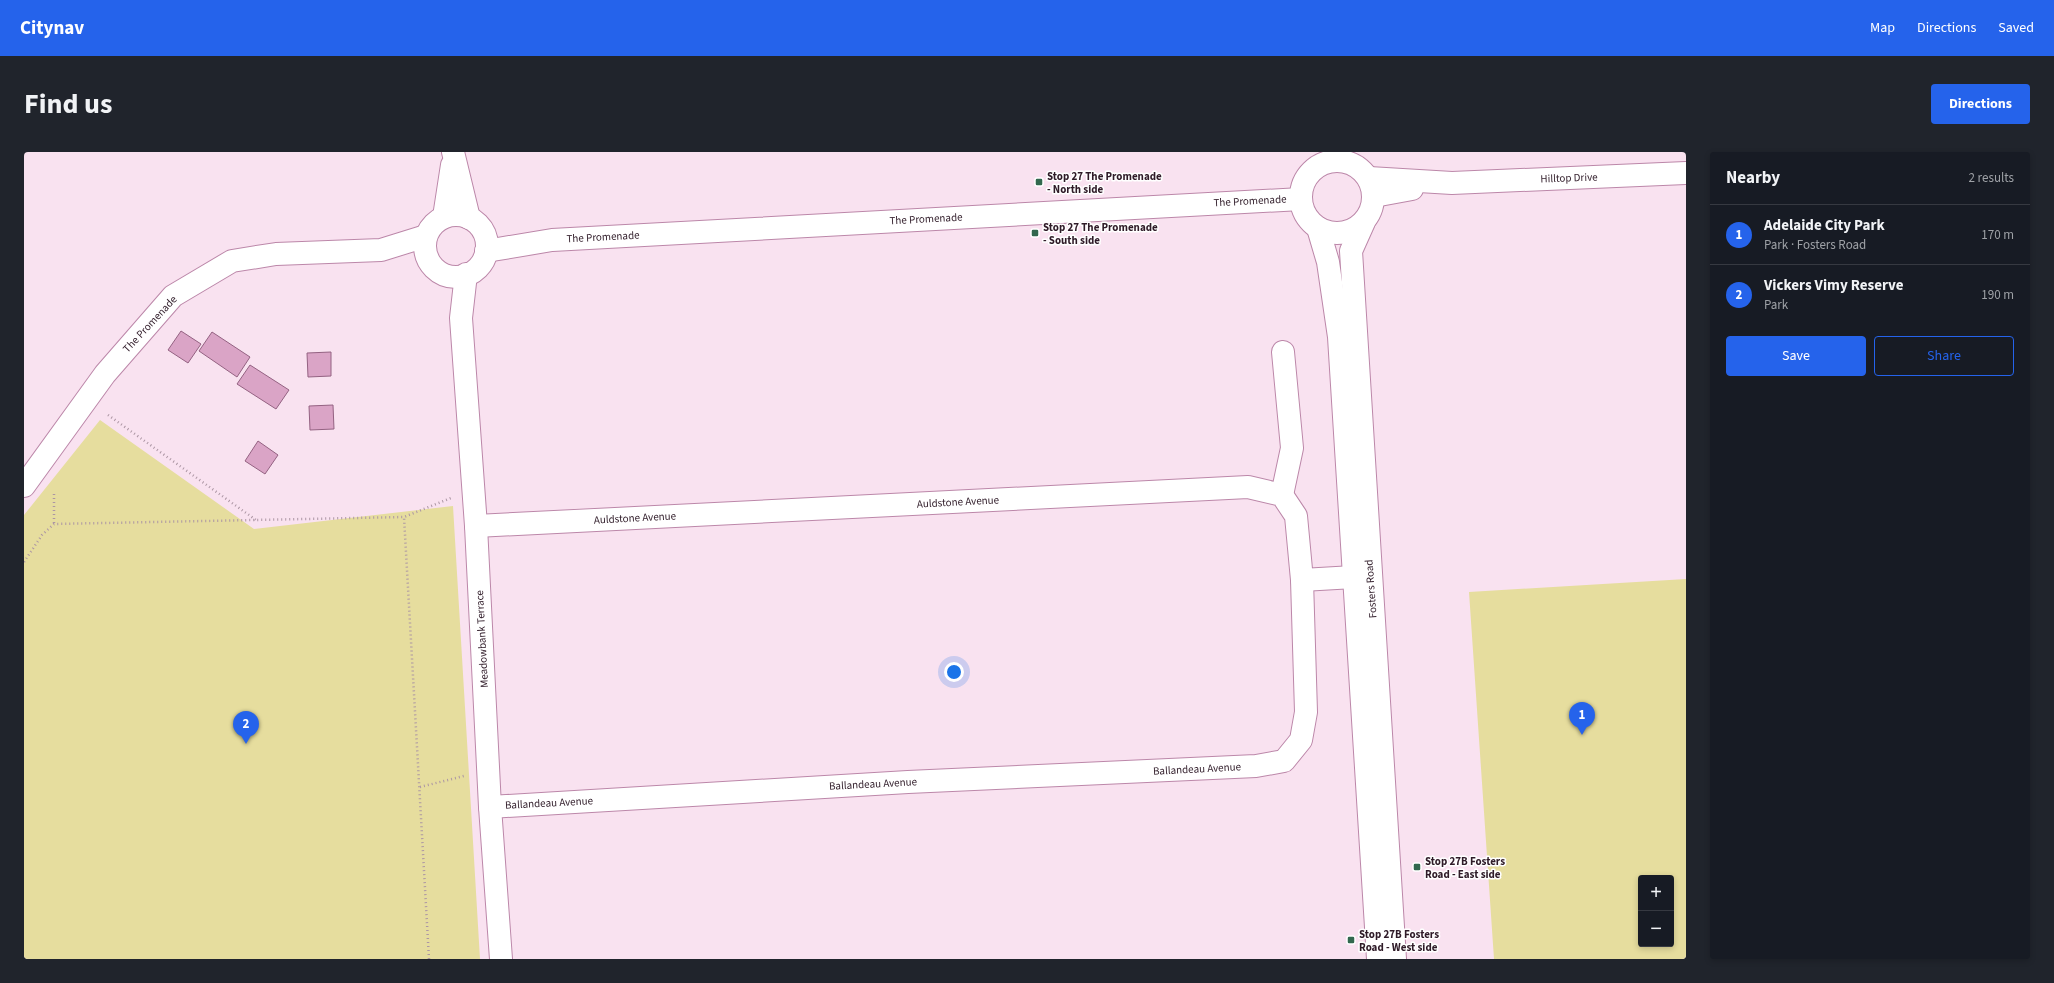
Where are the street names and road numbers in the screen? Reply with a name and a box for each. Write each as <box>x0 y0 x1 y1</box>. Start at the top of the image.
street label: Hilltop Drive <box>1540 169 1598 186</box>
street label: The Promenade <box>1213 192 1287 210</box>
street label: The Promenade <box>889 210 963 228</box>
street label: The Promenade <box>566 228 640 246</box>
street label: The Promenade <box>120 292 181 356</box>
street label: Auldstone Avenue <box>917 492 1000 512</box>
street label: Auldstone Avenue <box>594 508 677 528</box>
street label: Fosters Road <box>1361 559 1381 619</box>
street label: Meadowbank Terrace <box>472 589 492 688</box>
street label: Ballandeau Avenue <box>1153 759 1242 779</box>
street label: Ballandeau Avenue <box>829 774 918 794</box>
street label: Ballandeau Avenue <box>505 793 594 813</box>

